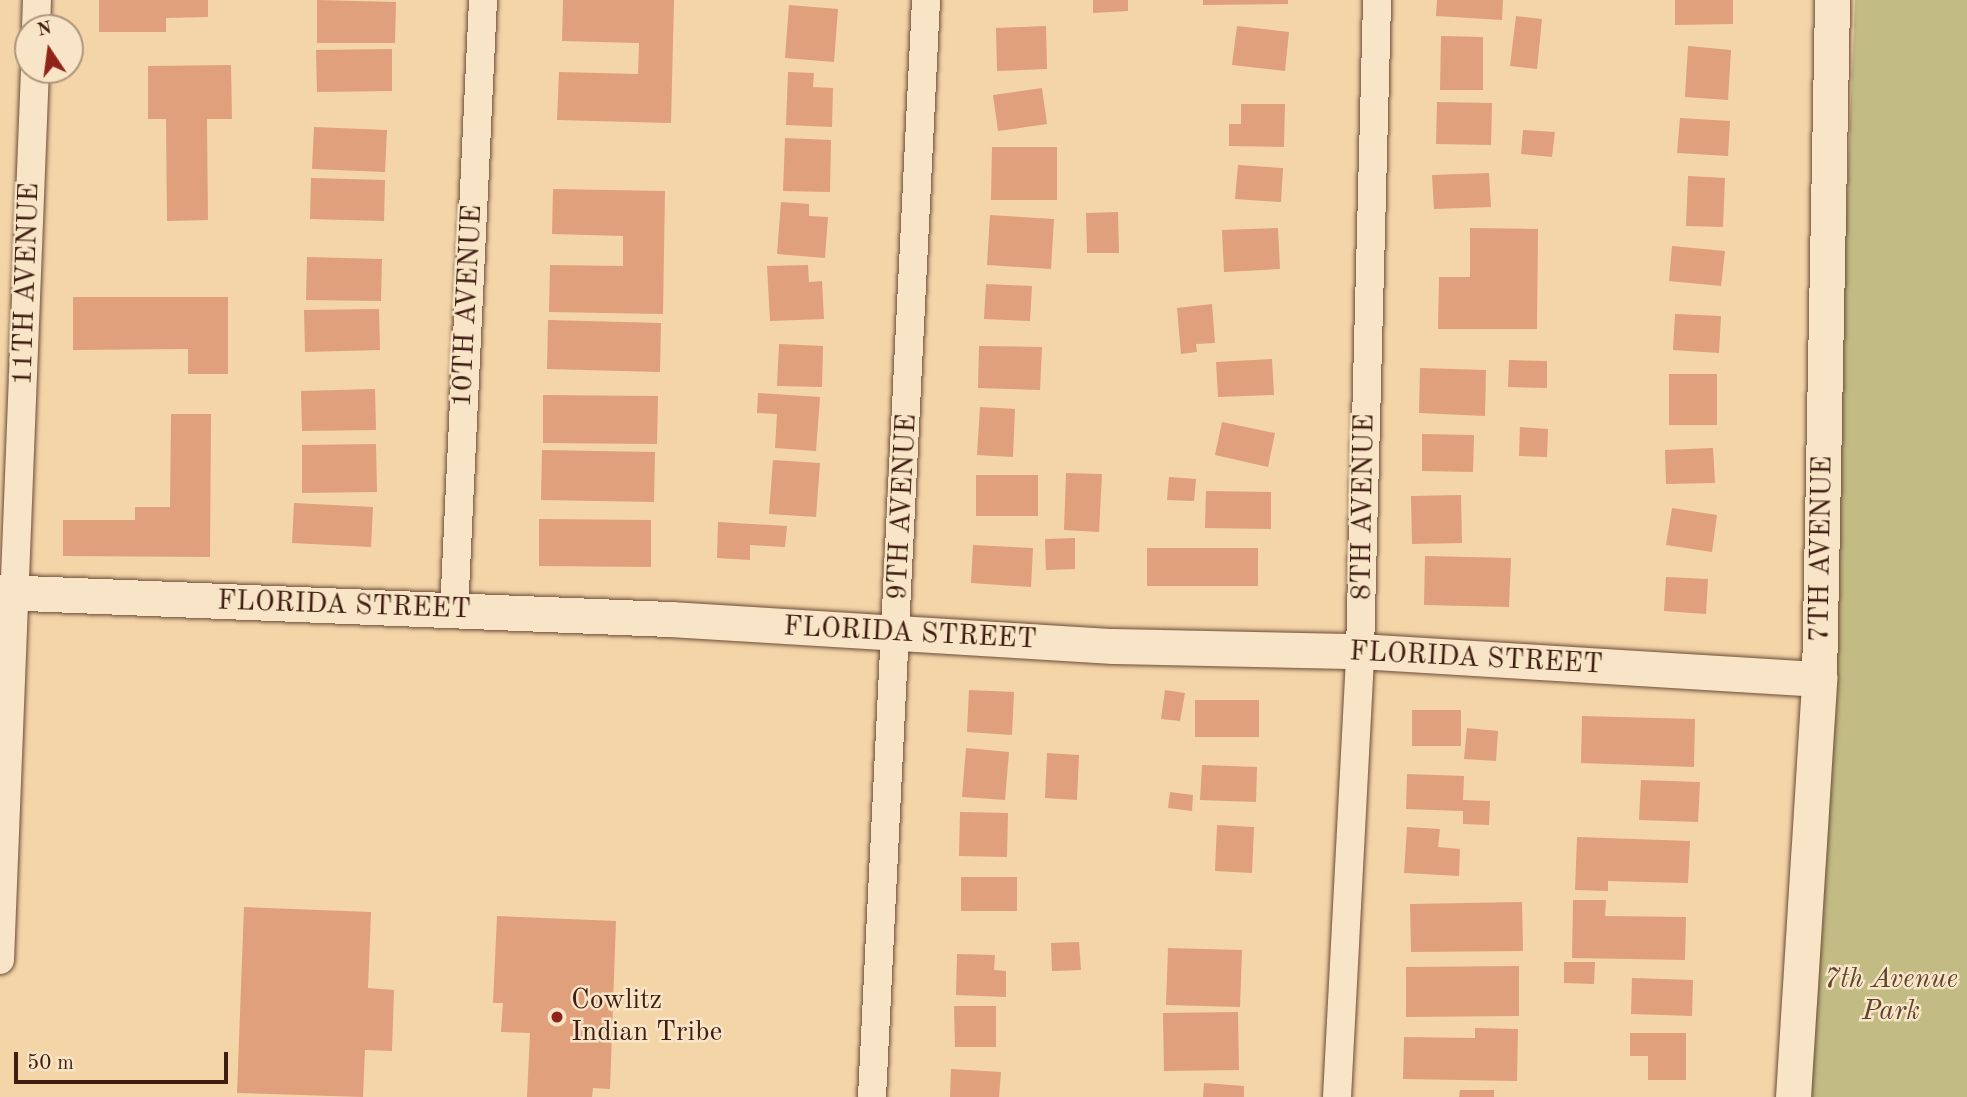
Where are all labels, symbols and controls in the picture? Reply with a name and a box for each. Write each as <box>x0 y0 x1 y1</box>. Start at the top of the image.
north arrow <box>14 14 84 84</box>
text: N <box>35 19 54 41</box>
street label: 11TH AVENUE <box>7 182 47 386</box>
street label: 10TH AVENUE <box>446 204 490 408</box>
street label: 9TH AVENUE <box>881 413 925 601</box>
street label: 8TH AVENUE <box>1346 413 1382 601</box>
street label: 7TH AVENUE <box>1804 455 1840 643</box>
street label: FLORIDA STREET <box>217 585 471 627</box>
street label: FLORIDA STREET <box>782 611 1038 657</box>
street label: FLORIDA STREET <box>1348 636 1604 682</box>
park label: 7th Avenue Park <box>1824 963 1958 1029</box>
place label: Cowlitz Indian Tribe <box>571 984 722 1050</box>
marker: Cowlitz Indian Tribe <box>549 1009 565 1025</box>
scale bar <box>18 1038 231 1082</box>
text: 50 m <box>27 1053 74 1074</box>

